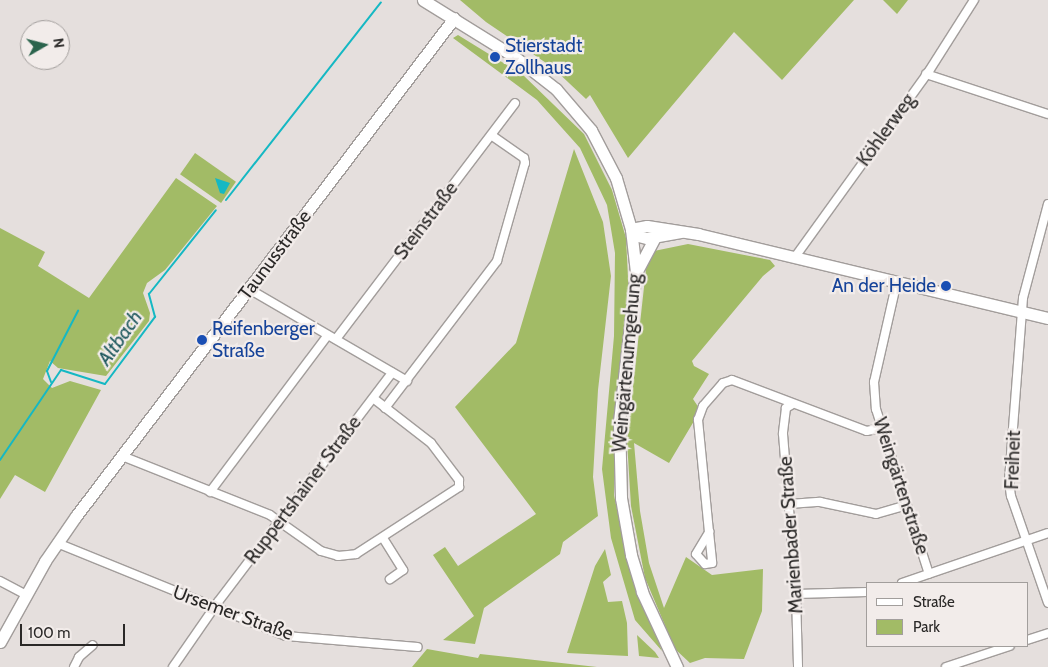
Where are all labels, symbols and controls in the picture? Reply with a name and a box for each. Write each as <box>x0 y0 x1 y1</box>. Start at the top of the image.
north arrow <box>20 20 70 70</box>
place label: Stierstadt Zollhaus <box>505 35 582 79</box>
text: N <box>49 37 68 49</box>
marker: Stierstadt Zollhaus <box>489 51 501 63</box>
street label: Köhlerweg <box>852 89 920 171</box>
street label: Steinstraße <box>389 178 463 264</box>
street label: Taunusstraße <box>234 206 316 304</box>
street label: Weingärtenumgehung <box>608 273 646 453</box>
place label: An der Heide <box>832 275 936 297</box>
marker: An der Heide <box>940 280 952 292</box>
water label: Altbach <box>93 306 147 370</box>
place label: Reifenberger Straße <box>212 318 315 362</box>
marker: Reifenberger Straße <box>196 334 208 346</box>
street label: Ruppertshainer Straße <box>240 412 366 568</box>
street label: Weingärtenstraße <box>868 415 934 557</box>
street label: Freiheit <box>1001 430 1025 490</box>
street label: Marienbader Straße <box>774 455 808 615</box>
street label: Ursemer Straße <box>170 581 296 645</box>
legend <box>866 582 1028 647</box>
text: Straße <box>913 593 955 611</box>
scale bar <box>22 614 128 646</box>
text: Park <box>913 618 940 636</box>
text: 100 m <box>28 624 70 642</box>

